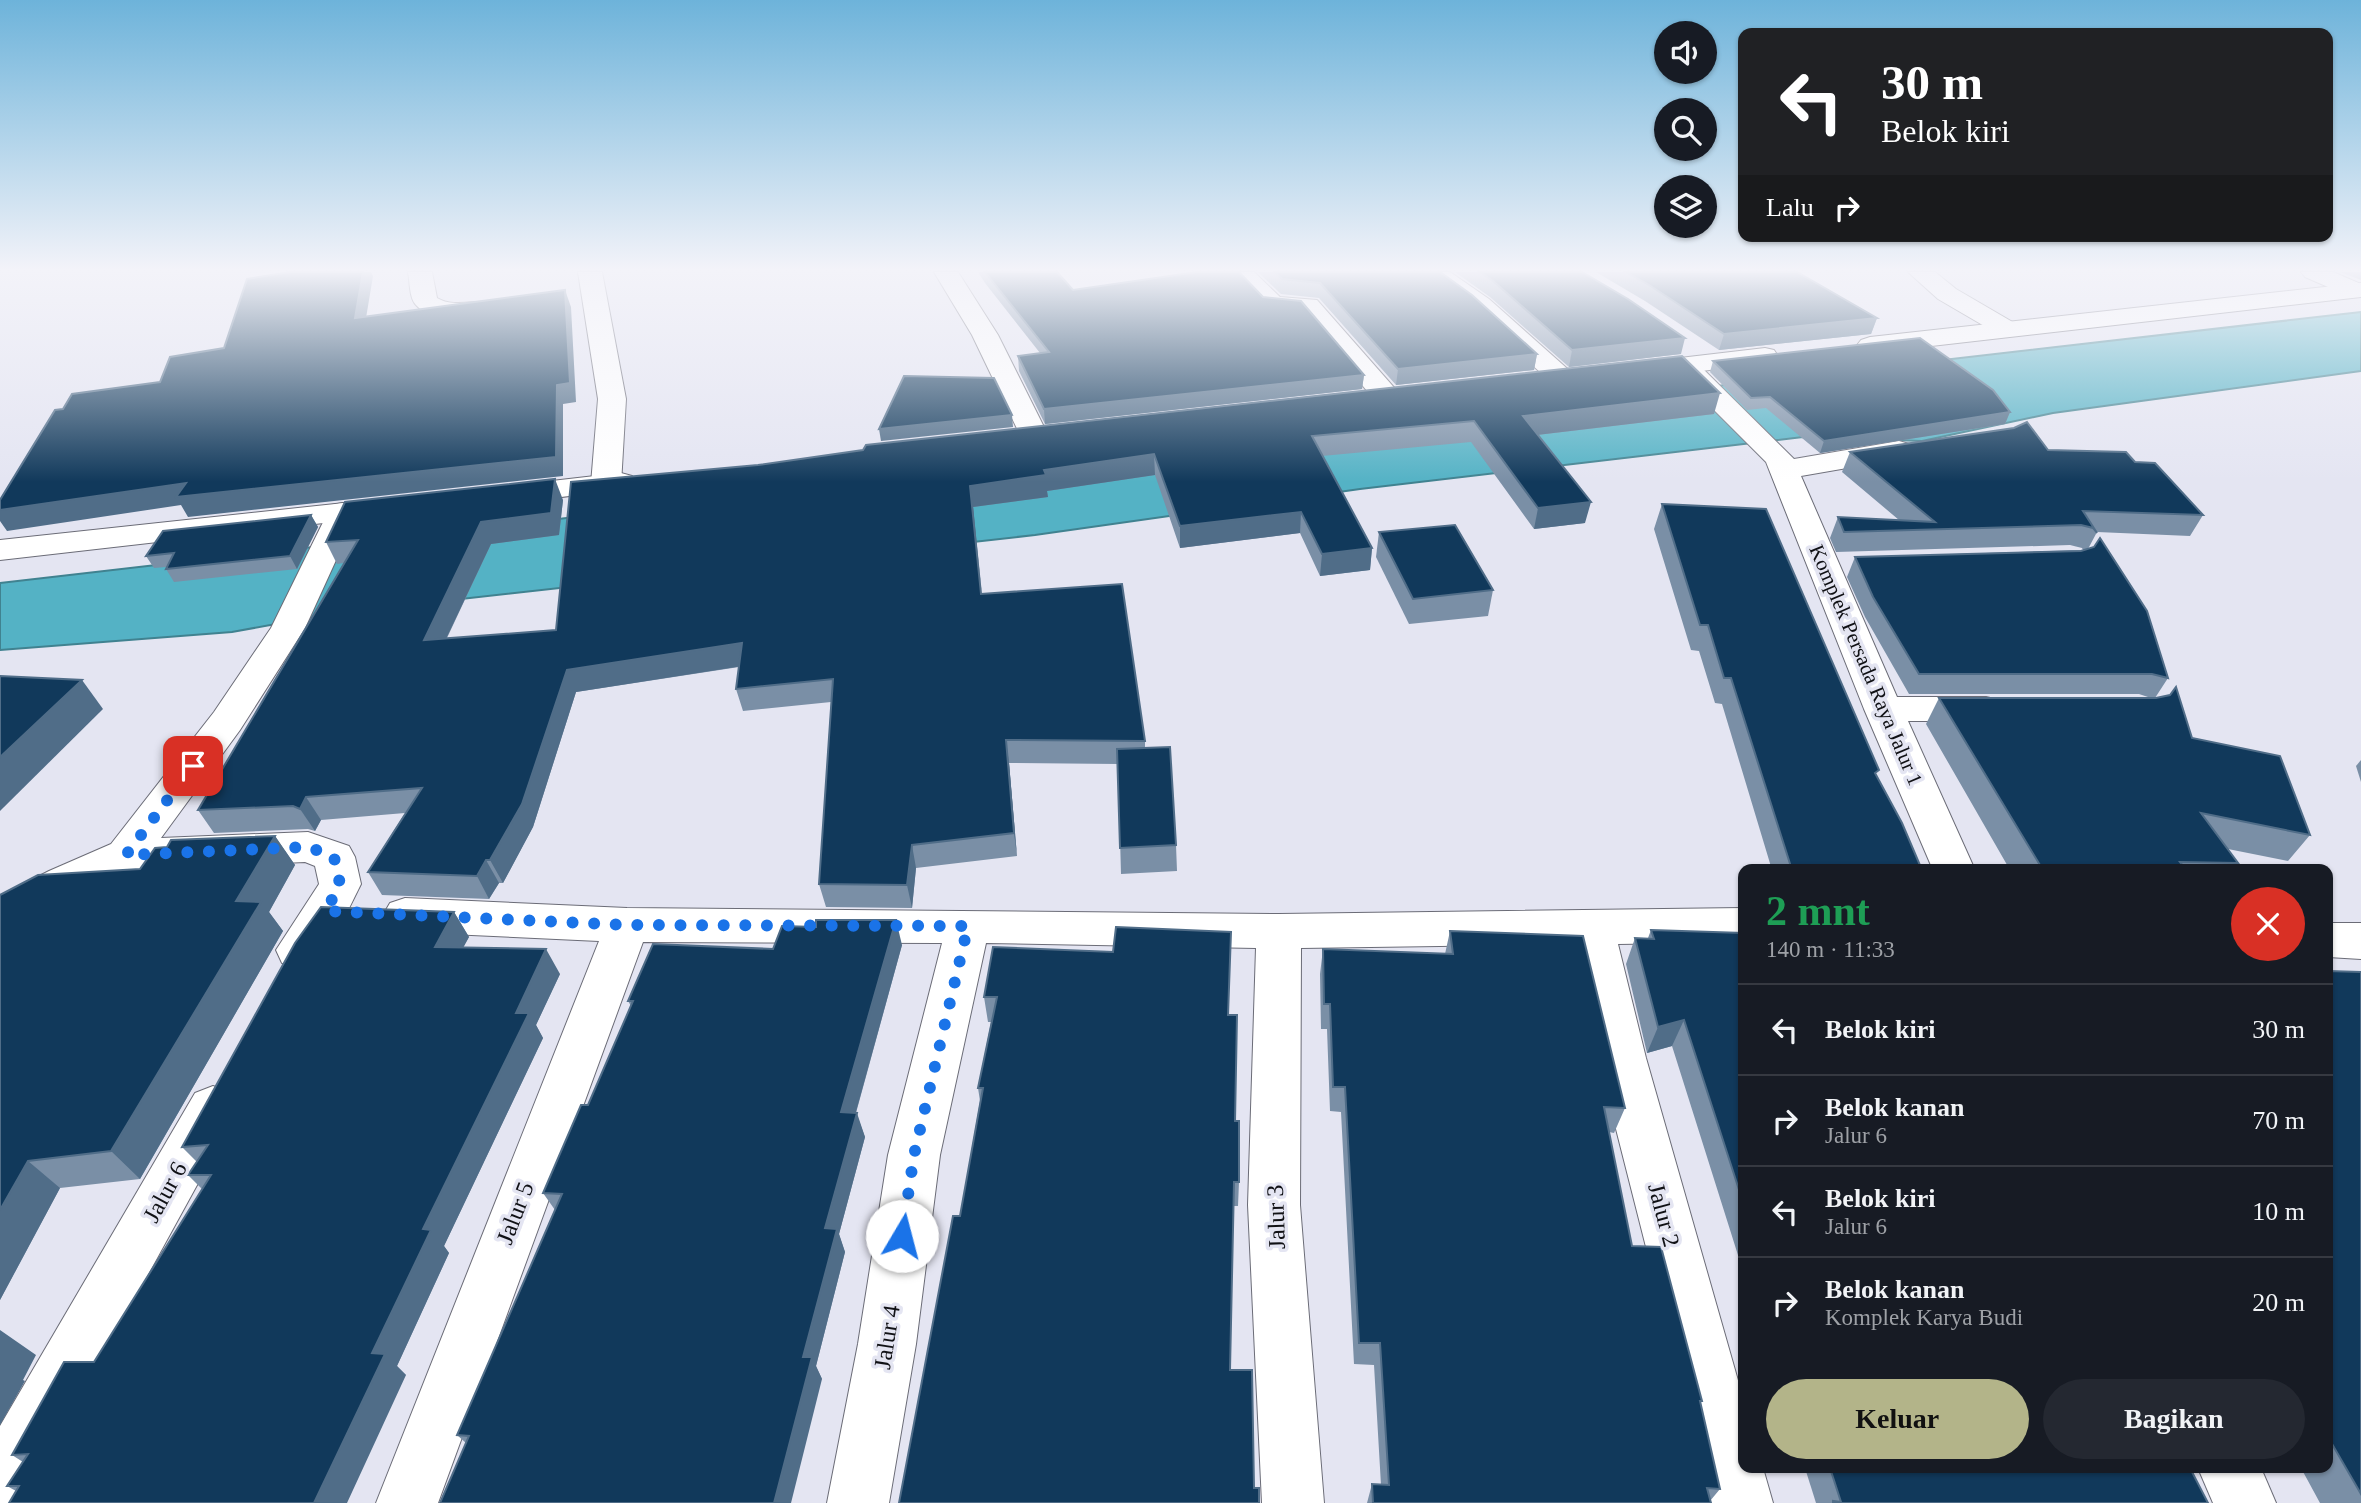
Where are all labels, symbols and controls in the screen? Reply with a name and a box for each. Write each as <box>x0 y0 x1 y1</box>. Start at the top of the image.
map controls <box>1654 21 1717 238</box>
button: sound <box>1654 21 1717 84</box>
text: 30 m <box>1881 55 1983 110</box>
icon: left <box>1766 56 1857 147</box>
button: search <box>1654 98 1717 161</box>
text: Belok kiri <box>1881 113 2010 149</box>
button: layers <box>1654 175 1717 238</box>
icon: right <box>1828 189 1866 227</box>
text: Lalu <box>1766 193 1814 222</box>
street label: Komplek Persada Raya Jalur 1 <box>1804 541 1928 789</box>
pin <box>163 736 223 796</box>
icon: arrive <box>174 747 212 785</box>
button: close <box>2231 887 2305 961</box>
text: 2 mnt <box>1766 888 1870 934</box>
text: 140 m · 11:33 <box>1766 937 1895 962</box>
icon: left <box>1766 1011 1804 1049</box>
text: Belok kiri <box>1825 1015 1936 1044</box>
text: 30 m <box>2252 1015 2305 1044</box>
text: Belok kanan <box>1825 1093 1964 1122</box>
icon: right <box>1766 1102 1804 1140</box>
text: 70 m <box>2252 1106 2305 1135</box>
text: Jalur 6 <box>1825 1123 1887 1148</box>
street label: Jalur 6 <box>138 1157 192 1227</box>
street label: Jalur 5 <box>491 1178 539 1248</box>
street label: Jalur 2 <box>1643 1180 1685 1250</box>
street label: Jalur 3 <box>1262 1184 1290 1250</box>
text: Belok kiri <box>1825 1184 1936 1213</box>
icon: left <box>1766 1193 1804 1231</box>
text: 10 m <box>2252 1197 2305 1226</box>
position arrow <box>865 1199 939 1273</box>
text: Jalur 6 <box>1825 1214 1887 1239</box>
text: Belok kanan <box>1825 1275 1964 1304</box>
icon: right <box>1766 1284 1804 1322</box>
text: 20 m <box>2252 1288 2305 1317</box>
street label: Jalur 4 <box>869 1303 905 1371</box>
text: Komplek Karya Budi <box>1825 1305 2023 1330</box>
button: Keluar <box>1766 1379 2029 1459</box>
button: Bagikan <box>2043 1379 2305 1459</box>

